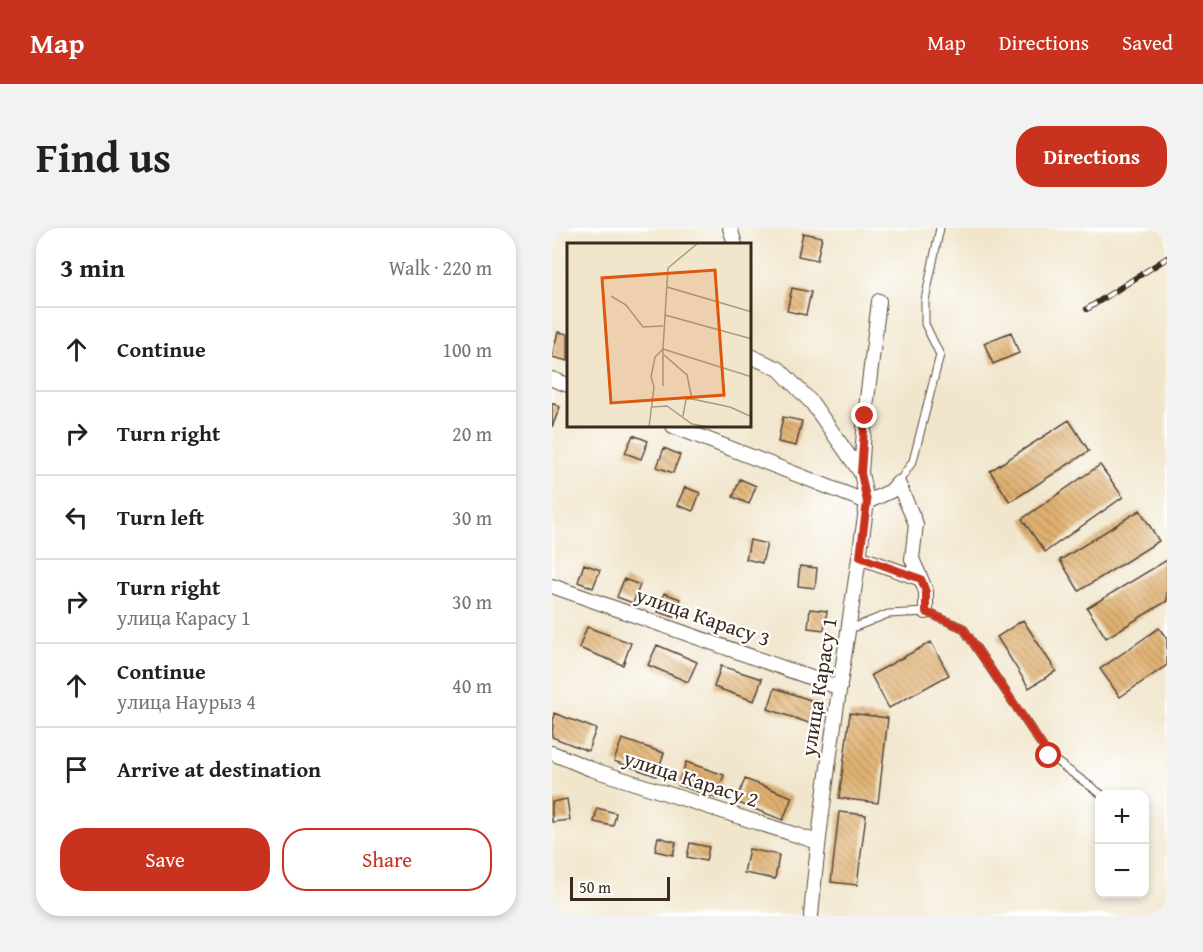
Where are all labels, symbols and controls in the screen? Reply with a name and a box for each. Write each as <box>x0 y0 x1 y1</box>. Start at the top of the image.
text: Map <box>30 22 84 63</box>
text: Map <box>927 27 966 58</box>
text: Directions <box>999 27 1089 58</box>
text: Saved <box>1122 27 1173 58</box>
text: Find us <box>36 126 171 187</box>
button: Directions <box>1016 126 1167 187</box>
inset map <box>567 243 752 428</box>
text: 3 min <box>60 248 125 287</box>
text: Walk · 220 m <box>389 253 492 282</box>
icon: ahead <box>60 333 93 366</box>
text: Continue <box>117 333 206 365</box>
text: 100 m <box>442 335 492 364</box>
route end <box>851 402 877 428</box>
icon: right <box>60 417 93 450</box>
text: Turn right <box>117 417 220 449</box>
text: 20 m <box>452 419 492 448</box>
icon: left <box>60 501 93 534</box>
text: Turn left <box>117 501 204 533</box>
text: 30 m <box>452 503 492 532</box>
text: Turn right <box>117 571 220 603</box>
street label: улица Карасу 3 <box>631 579 775 654</box>
icon: right <box>60 585 93 618</box>
text: 30 m <box>452 587 492 616</box>
text: улица Карасу 1 <box>117 603 251 632</box>
street label: улица Карасу 1 <box>792 615 845 760</box>
text: Continue <box>117 655 206 687</box>
icon: ahead <box>60 669 93 702</box>
text: 40 m <box>452 671 492 700</box>
text: улица Наурыз 4 <box>117 687 256 716</box>
street label: улица Карасу 2 <box>619 742 763 815</box>
route start <box>1035 742 1061 768</box>
icon: arrive <box>60 753 93 786</box>
text: Arrive at destination <box>117 753 321 785</box>
map controls <box>1095 790 1149 898</box>
button: + <box>1095 790 1149 844</box>
button: Save <box>60 828 270 891</box>
button: Share <box>282 828 492 891</box>
button: − <box>1095 844 1149 898</box>
scale bar <box>570 874 670 902</box>
text: 50 m <box>579 875 611 899</box>

